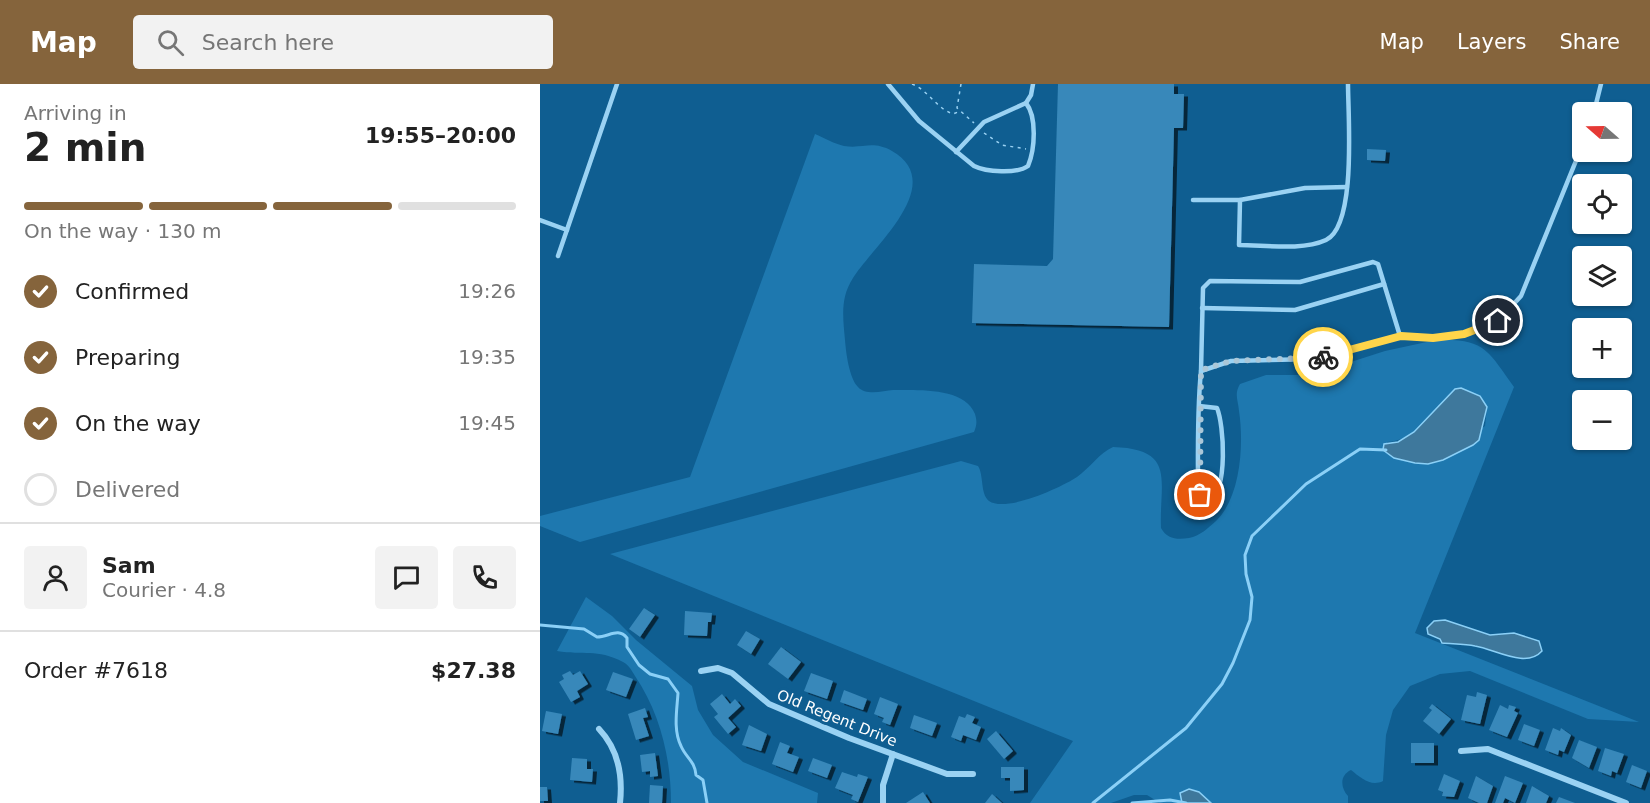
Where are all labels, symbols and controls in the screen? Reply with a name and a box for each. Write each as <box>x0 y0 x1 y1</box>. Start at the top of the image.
search box <box>133 15 553 69</box>
text: Map <box>30 26 97 59</box>
icon: search <box>154 26 187 59</box>
text: Search here <box>202 30 334 55</box>
text: Map <box>1380 30 1424 54</box>
text: Layers <box>1457 30 1526 54</box>
text: Share <box>1559 30 1620 54</box>
text: Arriving in <box>24 101 127 125</box>
north arrow <box>1572 102 1632 162</box>
map controls <box>1572 102 1632 450</box>
text: 19:55–20:00 <box>365 123 516 148</box>
text: 2 min <box>24 125 146 170</box>
button: locate <box>1572 174 1632 234</box>
text: On the way · 130 m <box>24 219 222 243</box>
button: layers <box>1572 246 1632 306</box>
icon: check <box>24 275 57 308</box>
text: Confirmed <box>75 279 189 304</box>
text: 19:26 <box>458 279 516 303</box>
pin <box>1472 295 1523 346</box>
icon: home <box>1481 304 1514 337</box>
button: + <box>1572 318 1632 378</box>
courier <box>1293 327 1353 387</box>
icon: check <box>24 341 57 374</box>
icon: bike <box>1307 341 1340 374</box>
text: Preparing <box>75 345 181 370</box>
text: 19:35 <box>458 345 516 369</box>
button: − <box>1572 390 1632 450</box>
icon: check <box>24 407 57 440</box>
text: On the way <box>75 411 201 436</box>
text: 19:45 <box>458 411 516 435</box>
pin <box>1174 469 1225 520</box>
text: Delivered <box>75 477 180 502</box>
icon: bag <box>1183 478 1216 511</box>
button: person <box>24 546 87 609</box>
button: chat <box>375 546 438 609</box>
button: phone <box>453 546 516 609</box>
text: Sam <box>102 553 156 578</box>
text: Courier · 4.8 <box>102 578 226 602</box>
text: Order #7618 <box>24 658 168 683</box>
text: $27.38 <box>431 658 516 683</box>
street label: Old Regent Drive <box>774 686 900 750</box>

